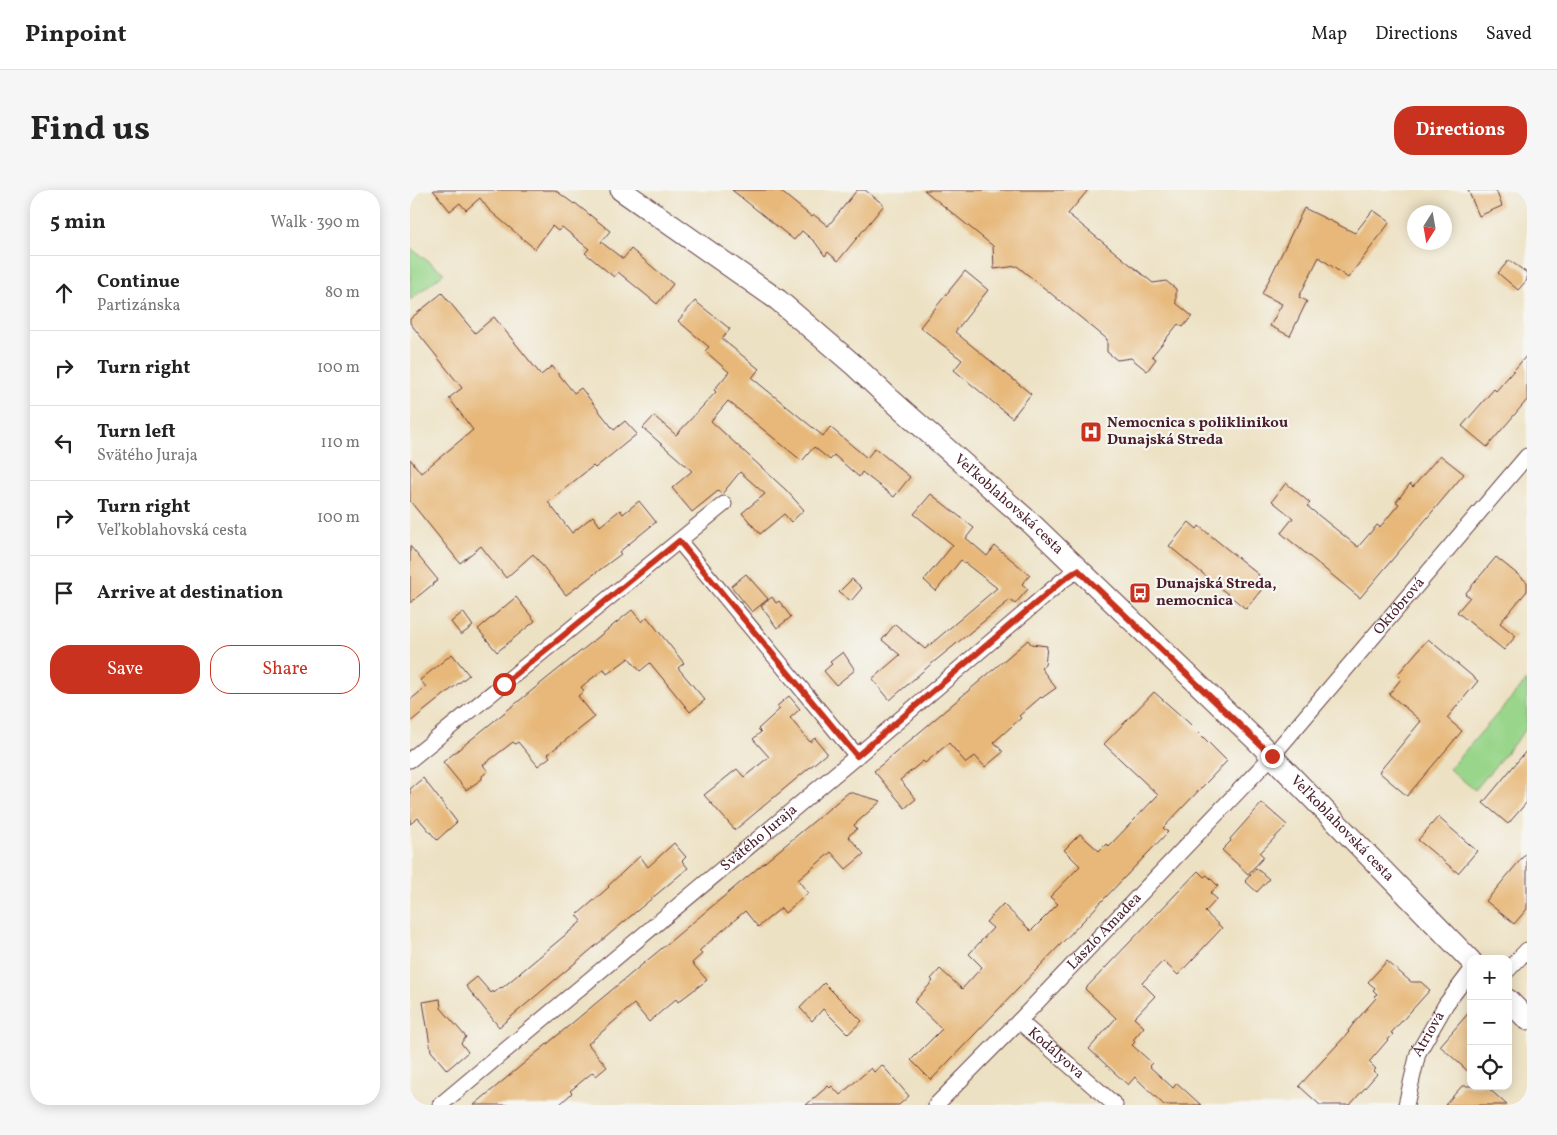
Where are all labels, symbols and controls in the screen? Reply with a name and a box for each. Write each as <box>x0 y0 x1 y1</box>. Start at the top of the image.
text: Pinpoint <box>25 18 127 52</box>
text: Map <box>1311 22 1347 47</box>
text: Directions <box>1375 22 1458 47</box>
text: Saved <box>1486 22 1532 47</box>
text: Find us <box>30 106 150 154</box>
button: Directions <box>1394 106 1527 155</box>
north arrow <box>1407 205 1452 250</box>
text: 5 min <box>50 208 106 237</box>
text: Walk · 390 m <box>271 212 360 234</box>
text: Continue <box>97 269 180 295</box>
icon: ahead <box>50 279 78 307</box>
text: 80 m <box>325 282 360 304</box>
text: Partizánska <box>97 295 180 317</box>
icon: right <box>50 354 78 382</box>
text: Turn right <box>97 355 190 381</box>
text: 100 m <box>317 357 360 379</box>
place label: Nemocnica s poliklinikou Dunajská Streda <box>1107 413 1288 451</box>
text: Turn left <box>97 419 176 445</box>
hospital icon: Nemocnica s poliklinikou Dunajská Streda <box>1079 420 1103 444</box>
icon: left <box>50 429 78 457</box>
text: 110 m <box>321 432 360 454</box>
text: Svätého Juraja <box>97 445 198 467</box>
street label: Veľkoblahovská cesta <box>949 449 1068 559</box>
text: Turn right <box>97 494 190 520</box>
icon: right <box>50 504 78 532</box>
text: 100 m <box>317 507 360 529</box>
text: Veľkoblahovská cesta <box>97 520 247 542</box>
street label: Októbrová <box>1369 573 1430 640</box>
place label: Dunajská Streda, nemocnica <box>1156 574 1277 612</box>
icon: arrive <box>50 579 78 607</box>
text: Arrive at destination <box>97 580 283 606</box>
bus stop icon: Dunajská Streda, nemocnica <box>1128 581 1152 605</box>
button: Save <box>50 645 200 694</box>
button: Share <box>210 645 360 694</box>
route start <box>493 673 516 696</box>
route end <box>1261 745 1284 768</box>
street label: Veľkoblahovská cesta <box>1285 771 1399 886</box>
street label: Svätého Juraja <box>716 800 802 876</box>
street label: László Amadea <box>1063 888 1147 975</box>
map controls <box>1467 955 1512 1090</box>
button: + <box>1467 955 1512 1000</box>
button: − <box>1467 1000 1512 1045</box>
street label: Átriová <box>1407 1007 1450 1061</box>
street label: Kodályova <box>1023 1023 1089 1084</box>
button: locate <box>1467 1045 1512 1090</box>

